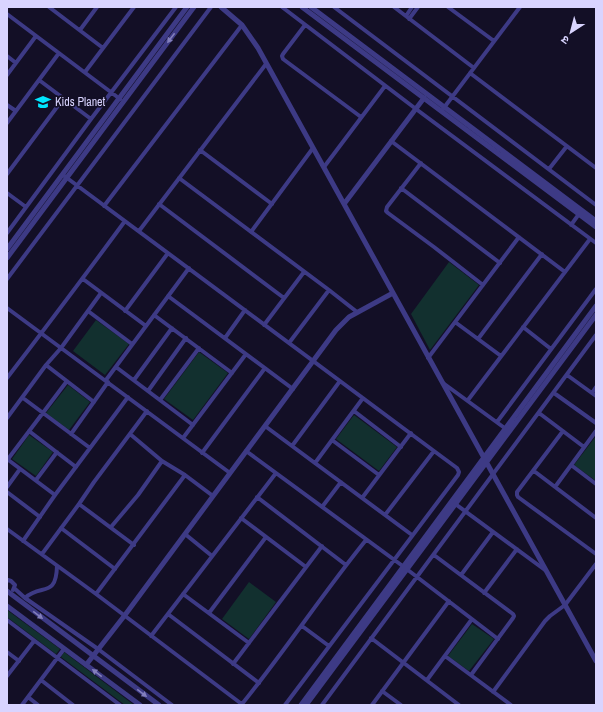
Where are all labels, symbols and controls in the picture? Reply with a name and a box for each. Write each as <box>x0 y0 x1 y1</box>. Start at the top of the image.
north arrow <box>551 12 591 52</box>
text: उ <box>558 32 572 48</box>
one-way arrow <box>167 33 175 44</box>
school or university icon: Kids Planet <box>34 93 52 111</box>
place label: Kids Planet <box>55 94 106 110</box>
one-way arrow <box>33 611 44 619</box>
one-way arrow <box>92 669 103 677</box>
one-way arrow <box>137 688 148 697</box>

